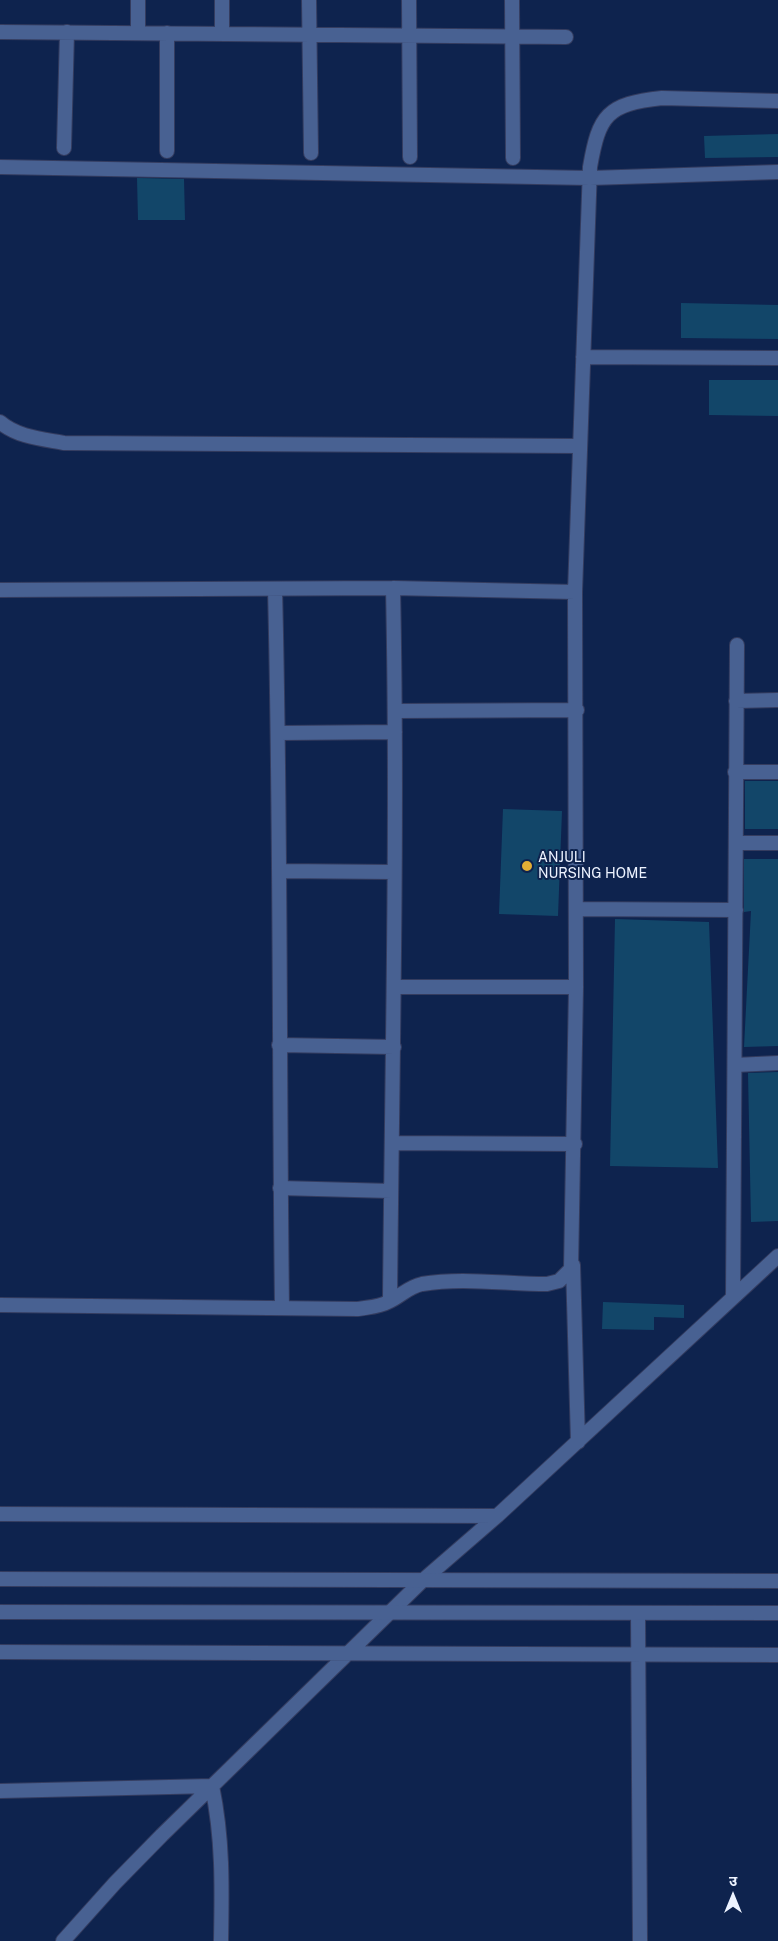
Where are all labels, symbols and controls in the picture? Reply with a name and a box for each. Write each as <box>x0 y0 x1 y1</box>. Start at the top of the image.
place label: ANJULI NURSING HOME <box>538 850 647 882</box>
marker: ANJULI NURSING HOME <box>520 859 534 873</box>
north arrow <box>708 1871 758 1921</box>
text: उ <box>729 1873 737 1889</box>

